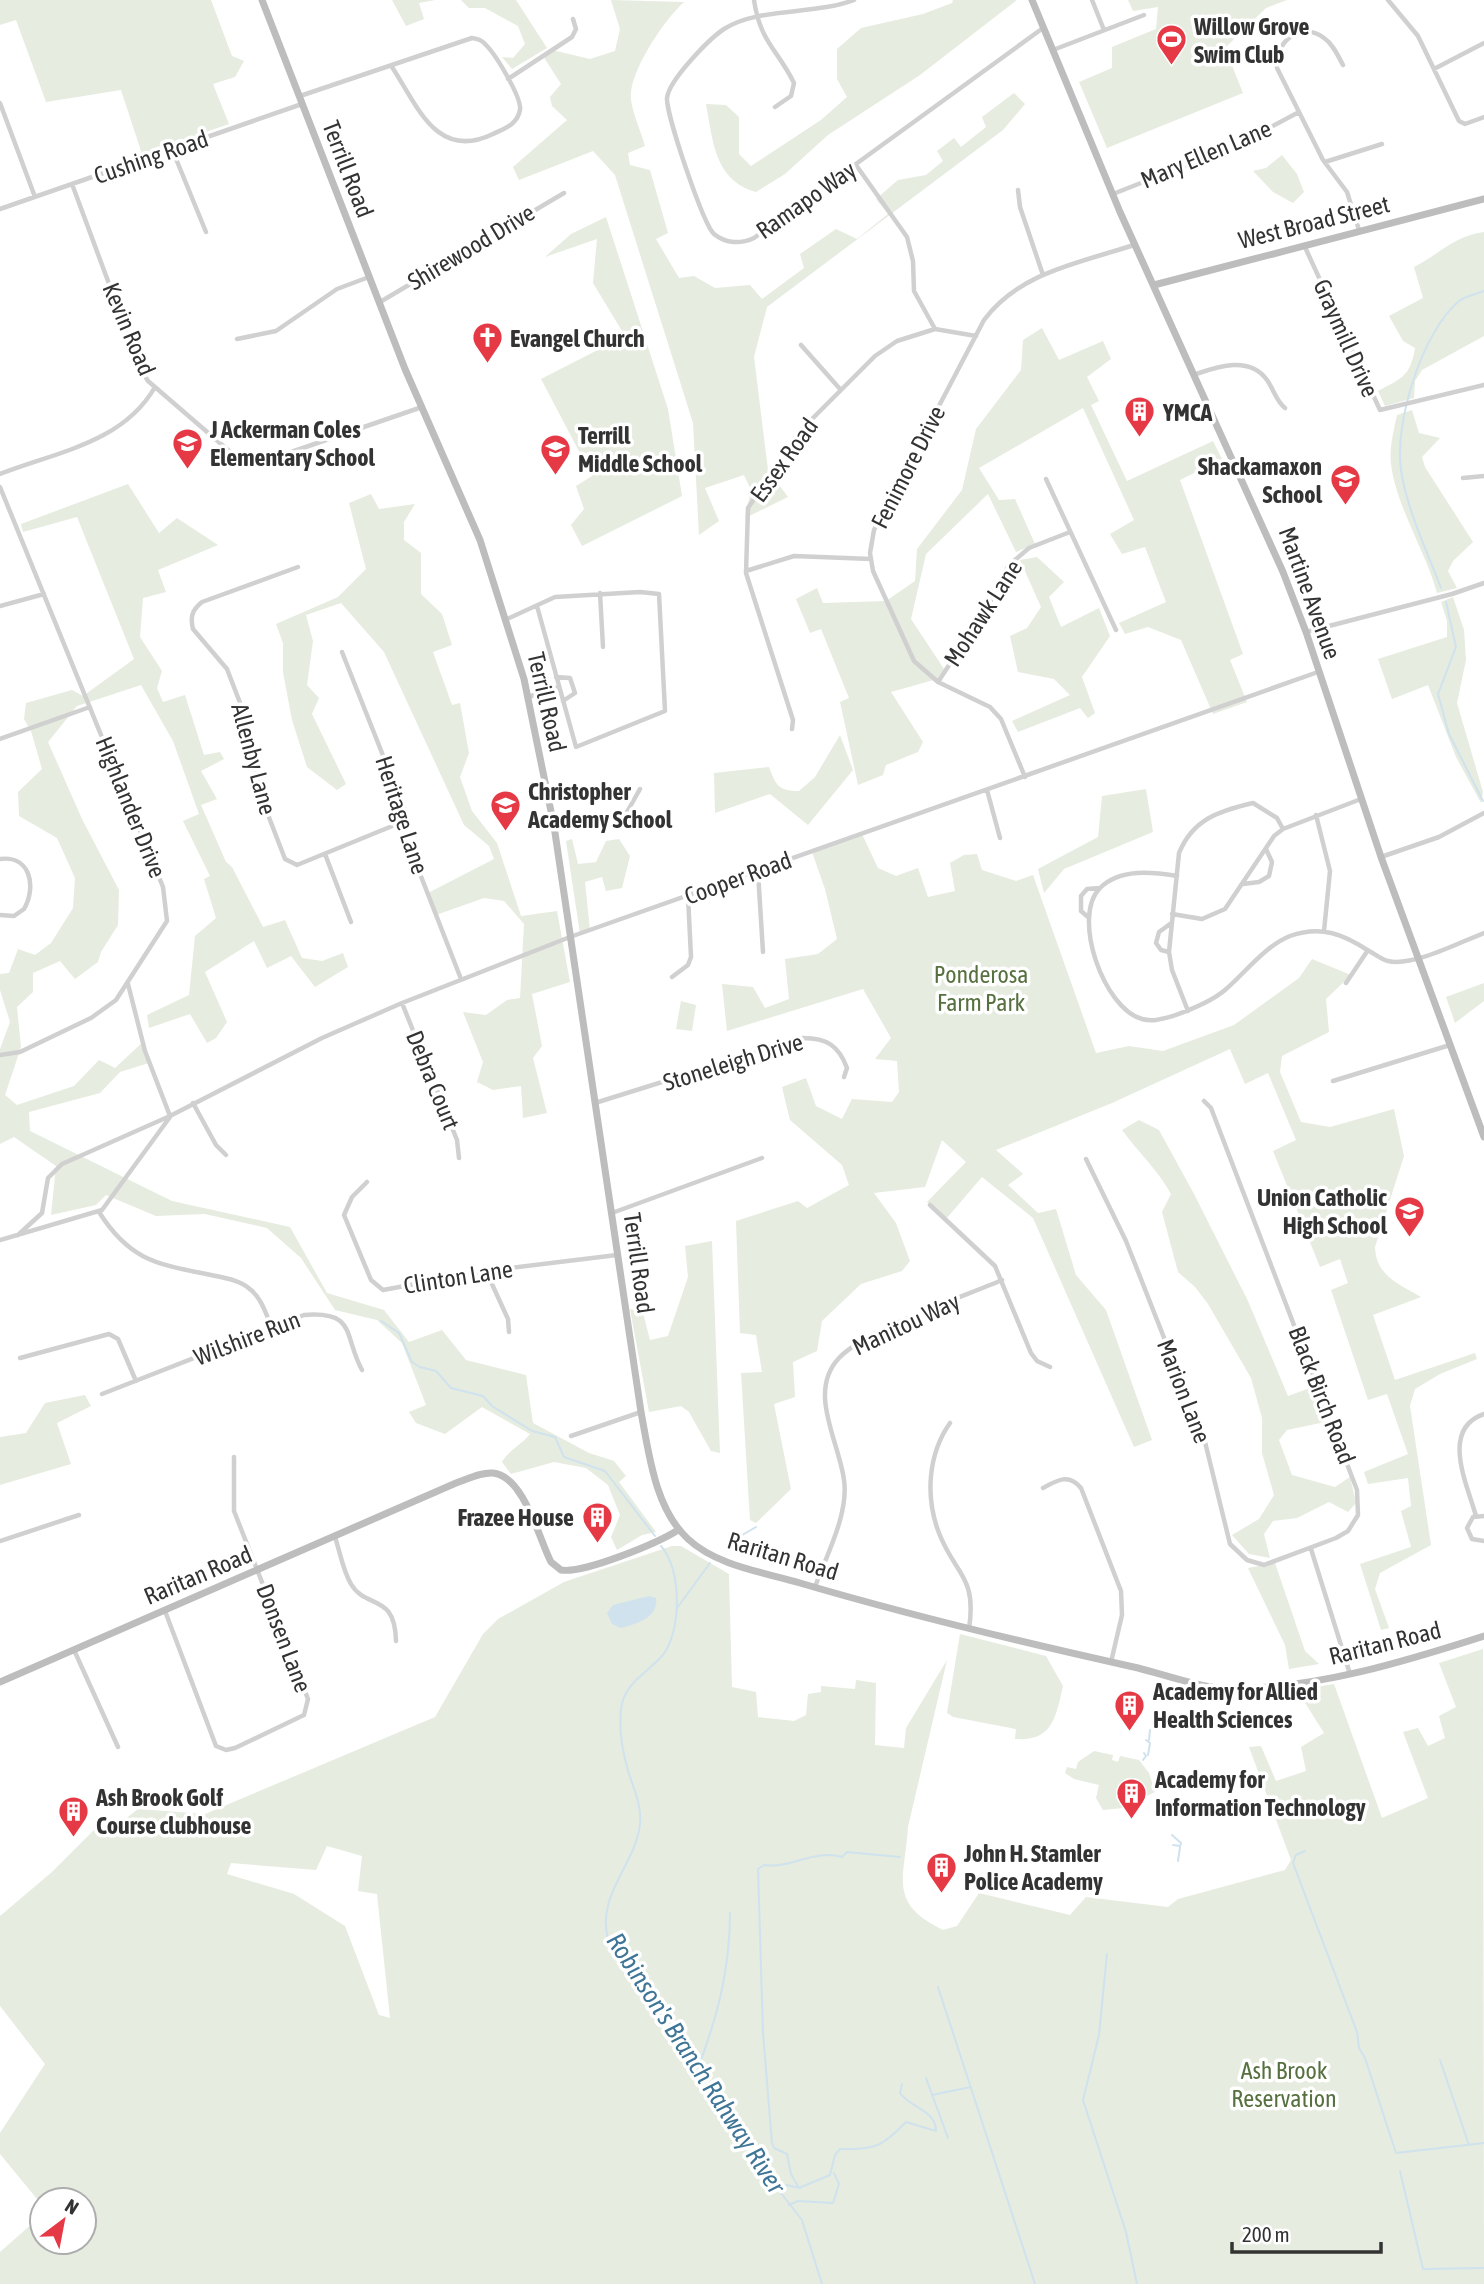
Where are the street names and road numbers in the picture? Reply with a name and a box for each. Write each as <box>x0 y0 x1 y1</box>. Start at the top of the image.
street label: Mary Ellen Lane <box>1137 114 1275 194</box>
street label: Terrill Road <box>317 117 379 221</box>
street label: Cushing Road <box>90 125 212 189</box>
street label: Ramapo Way <box>751 156 861 244</box>
street label: West Broad Street <box>1236 190 1392 254</box>
street label: Shirewood Drive <box>403 199 539 295</box>
street label: Graymill Drive <box>1308 275 1384 401</box>
street label: Kevin Road <box>97 279 161 379</box>
street label: Fenimore Drive <box>866 401 950 533</box>
street label: Essex Road <box>745 413 823 507</box>
street label: Martine Avenue <box>1274 523 1346 663</box>
street label: Mohawk Lane <box>939 555 1027 671</box>
street label: Terrill Road <box>522 650 572 754</box>
street label: Allenby Lane <box>226 700 282 818</box>
street label: Highlander Drive <box>90 732 172 882</box>
street label: Heritage Lane <box>370 753 434 877</box>
street label: Cooper Road <box>681 846 795 910</box>
street label: Debra Court <box>401 1027 465 1133</box>
street label: Stoneleigh Drive <box>660 1028 806 1096</box>
street label: Terrill Road <box>619 1211 659 1315</box>
street label: Clinton Lane <box>401 1255 515 1299</box>
street label: Manitou Way <box>848 1287 964 1361</box>
street label: Wilshire Run <box>190 1305 304 1371</box>
street label: Black Birch Road <box>1283 1322 1361 1468</box>
street label: Marion Lane <box>1152 1335 1216 1447</box>
street label: Raritan Road <box>724 1526 842 1586</box>
street label: Raritan Road <box>140 1540 256 1610</box>
street label: Donsen Lane <box>251 1580 317 1696</box>
street label: Raritan Road <box>1326 1616 1444 1670</box>

